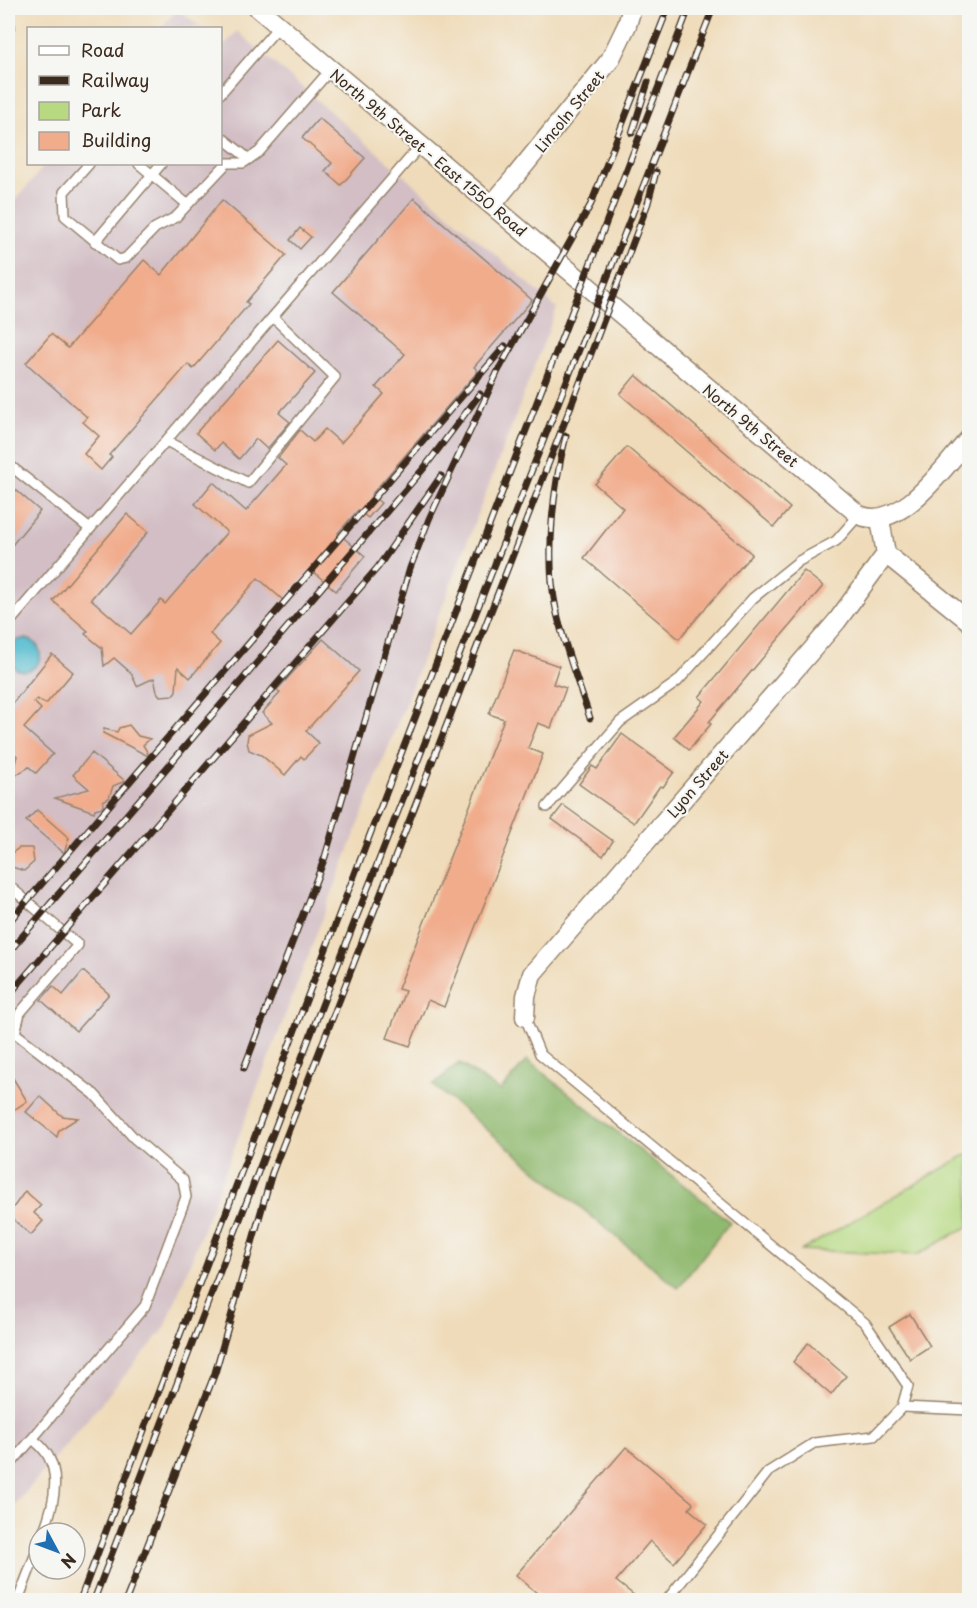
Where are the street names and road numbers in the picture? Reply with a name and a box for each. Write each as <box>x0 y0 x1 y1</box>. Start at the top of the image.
street label: North 9th Street - East 1550 Road <box>326 63 532 241</box>
street label: Lincoln Street <box>529 65 609 157</box>
street label: North 9th Street <box>698 378 804 472</box>
street label: Lyon Street <box>661 744 733 822</box>

